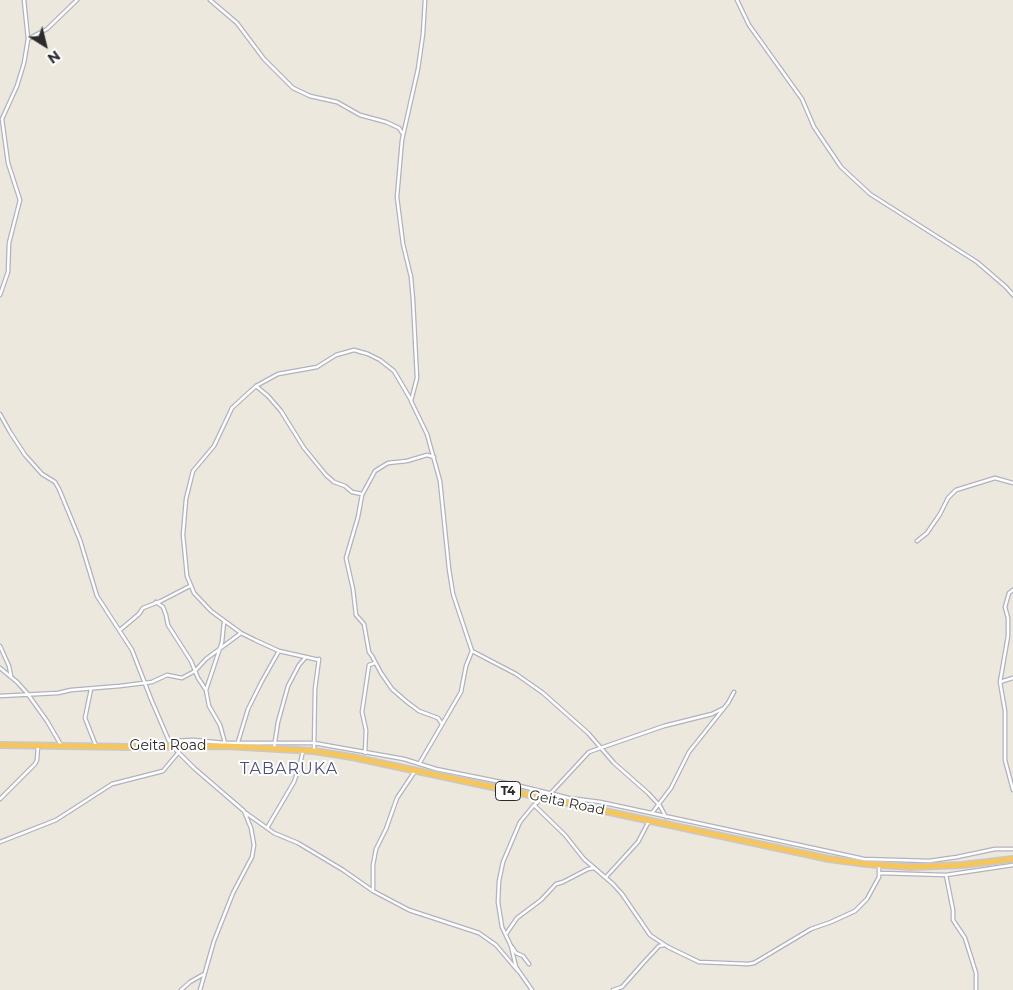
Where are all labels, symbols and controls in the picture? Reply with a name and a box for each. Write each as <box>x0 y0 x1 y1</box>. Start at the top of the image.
north arrow <box>20 20 70 70</box>
text: N <box>44 47 64 68</box>
street label: Geita Road <box>130 738 206 754</box>
district label: TABARUKA <box>239 759 339 779</box>
road number: T4 <box>496 781 520 800</box>
street label: Geita Road <box>528 787 606 819</box>

